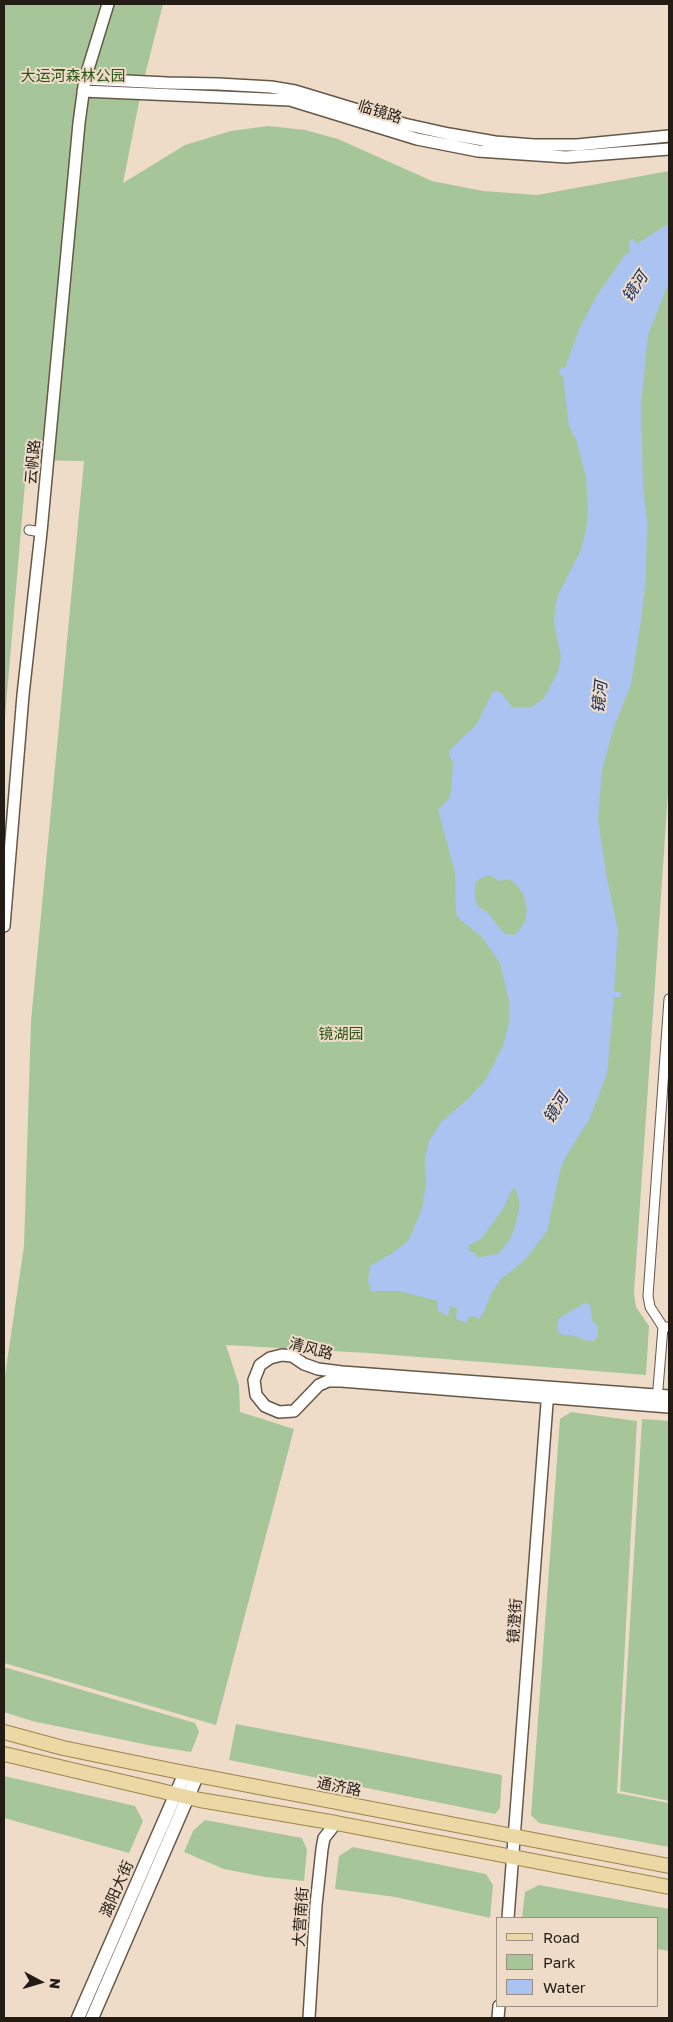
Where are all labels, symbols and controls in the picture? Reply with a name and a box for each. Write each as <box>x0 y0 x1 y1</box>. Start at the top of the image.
park label: 大运河森林公园 <box>21 67 125 85</box>
street label: 临镜路 <box>356 97 404 127</box>
water label: 镜河 <box>618 268 652 306</box>
street label: 云帆路 <box>22 439 44 485</box>
water label: 镜河 <box>589 680 611 714</box>
park label: 镜湖园 <box>319 1025 363 1043</box>
water label: 镜河 <box>539 1089 573 1127</box>
street label: 清风路 <box>287 1334 335 1364</box>
street label: 镜澄街 <box>504 1598 526 1644</box>
street label: 通济路 <box>315 1774 363 1800</box>
street label: 潞阳大街 <box>97 1858 137 1920</box>
street label: 大营南街 <box>290 1886 312 1948</box>
legend <box>496 1917 658 2007</box>
text: Road <box>543 1928 580 1946</box>
text: Park <box>543 1953 575 1971</box>
north arrow <box>15 1957 65 2007</box>
text: N <box>46 1977 64 1990</box>
text: Water <box>543 1978 586 1996</box>

